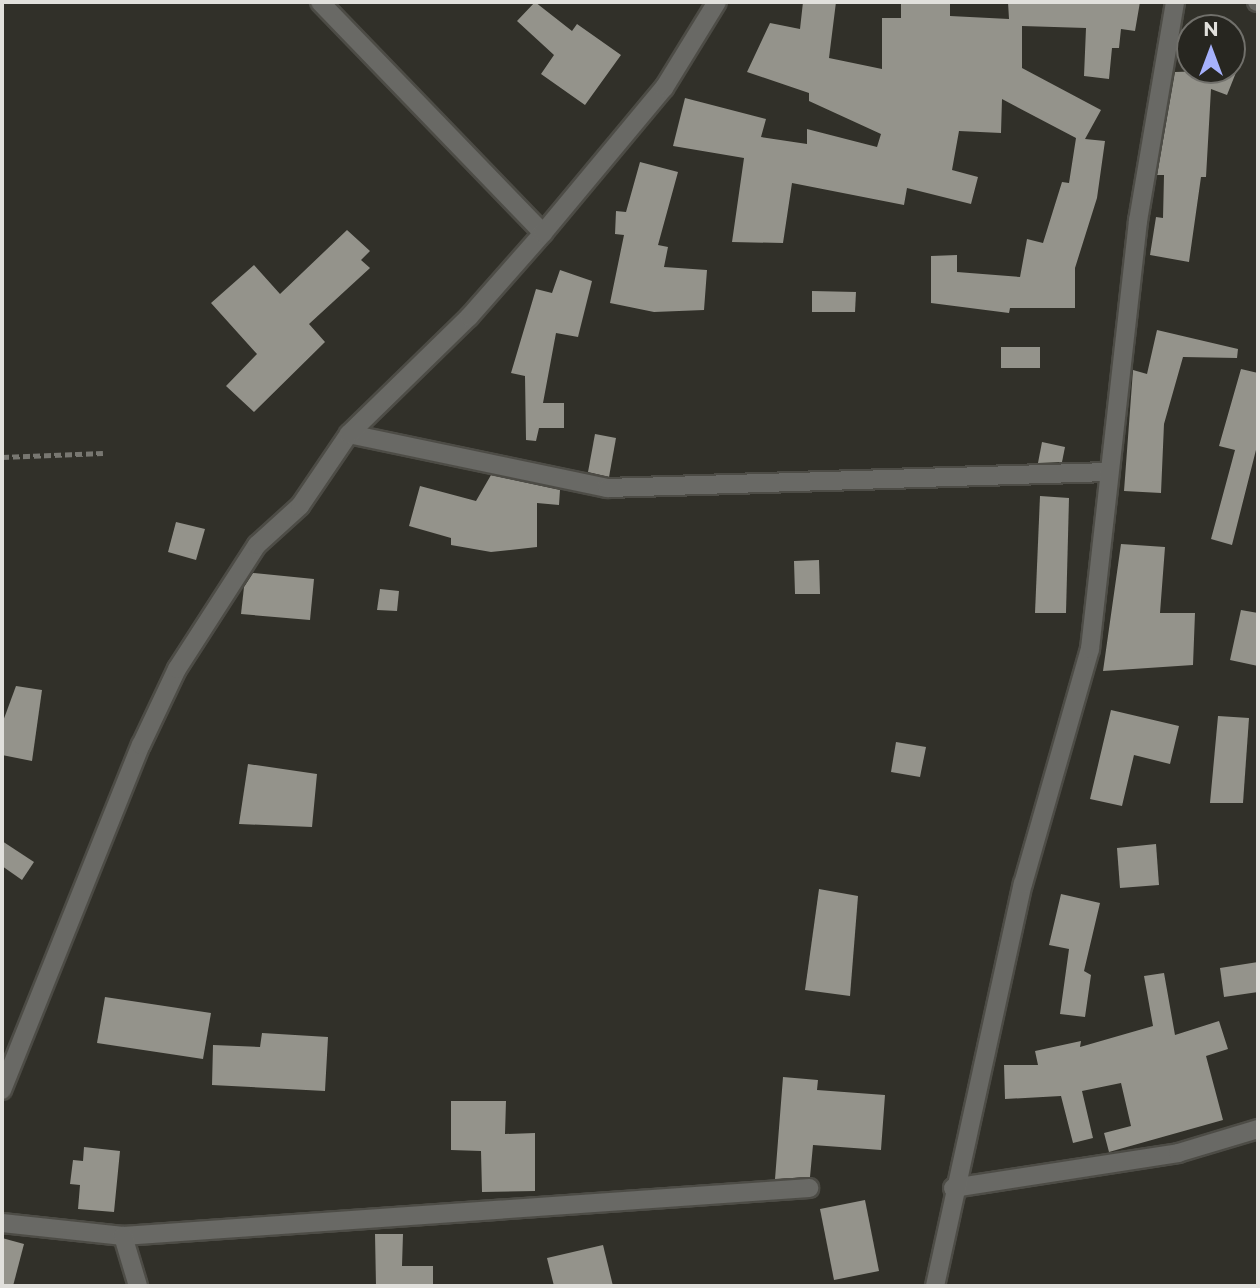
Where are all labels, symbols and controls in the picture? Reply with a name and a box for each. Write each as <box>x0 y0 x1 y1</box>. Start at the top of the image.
north arrow <box>1176 14 1246 84</box>
text: N <box>1203 18 1219 41</box>

